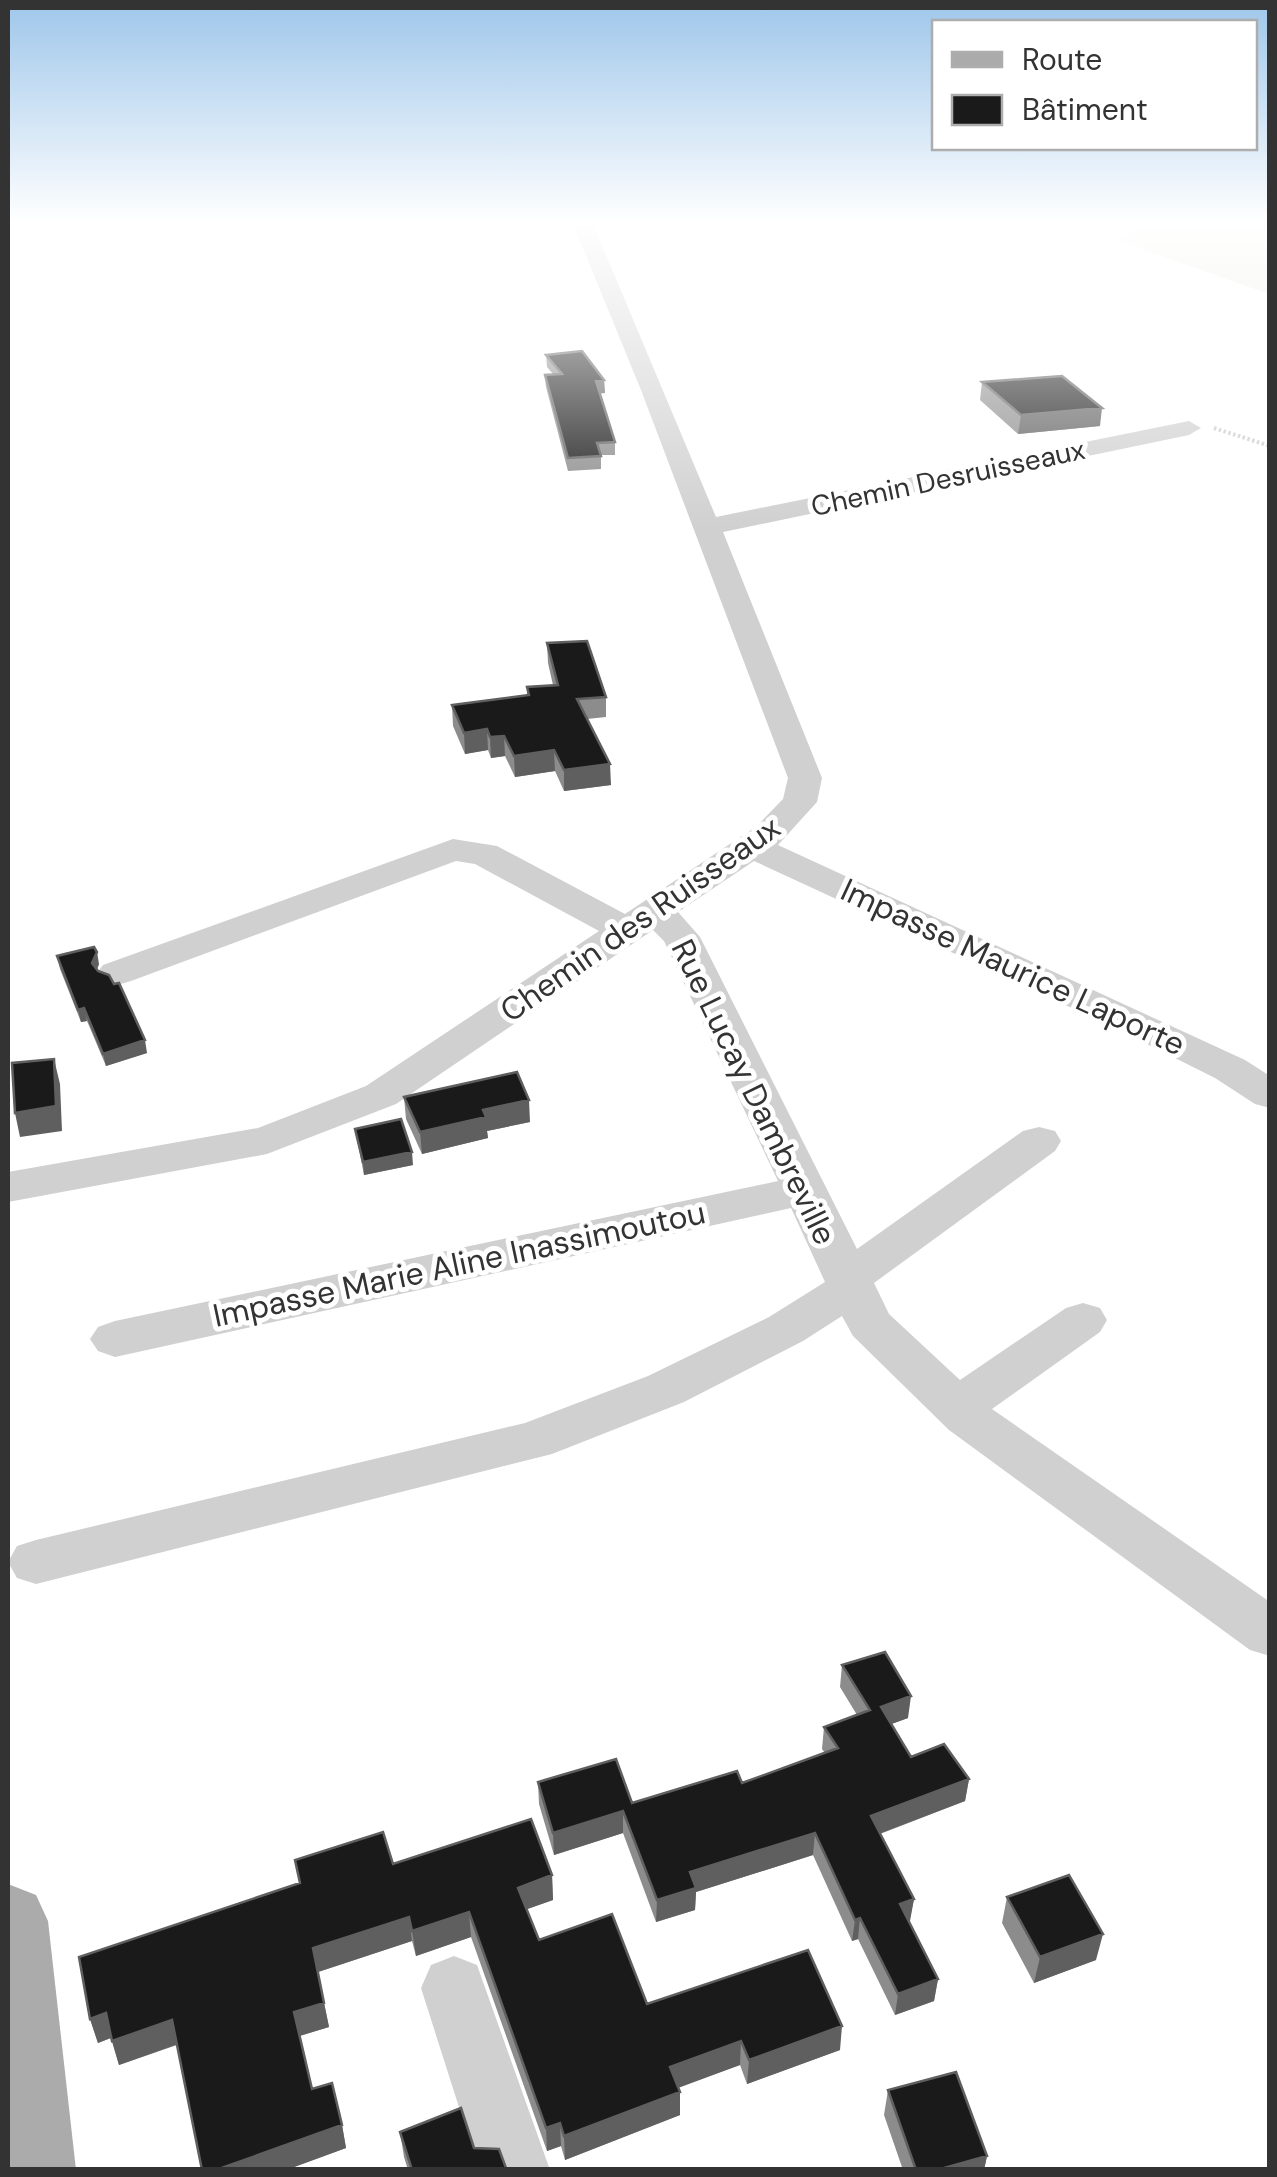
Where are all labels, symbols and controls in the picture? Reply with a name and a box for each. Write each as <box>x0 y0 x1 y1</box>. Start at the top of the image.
legend <box>932 20 1257 150</box>
text: Route <box>1022 40 1102 79</box>
text: Bâtiment <box>1022 90 1148 129</box>
street label: Chemin Desruisseaux <box>808 431 1088 525</box>
street label: Chemin des Ruisseaux <box>492 806 788 1032</box>
street label: Impasse Maurice Laporte <box>834 869 1192 1065</box>
street label: Rue Lucay Dambreville <box>662 932 846 1252</box>
street label: Impasse Marie Aline Inassimoutou <box>209 1191 709 1337</box>

